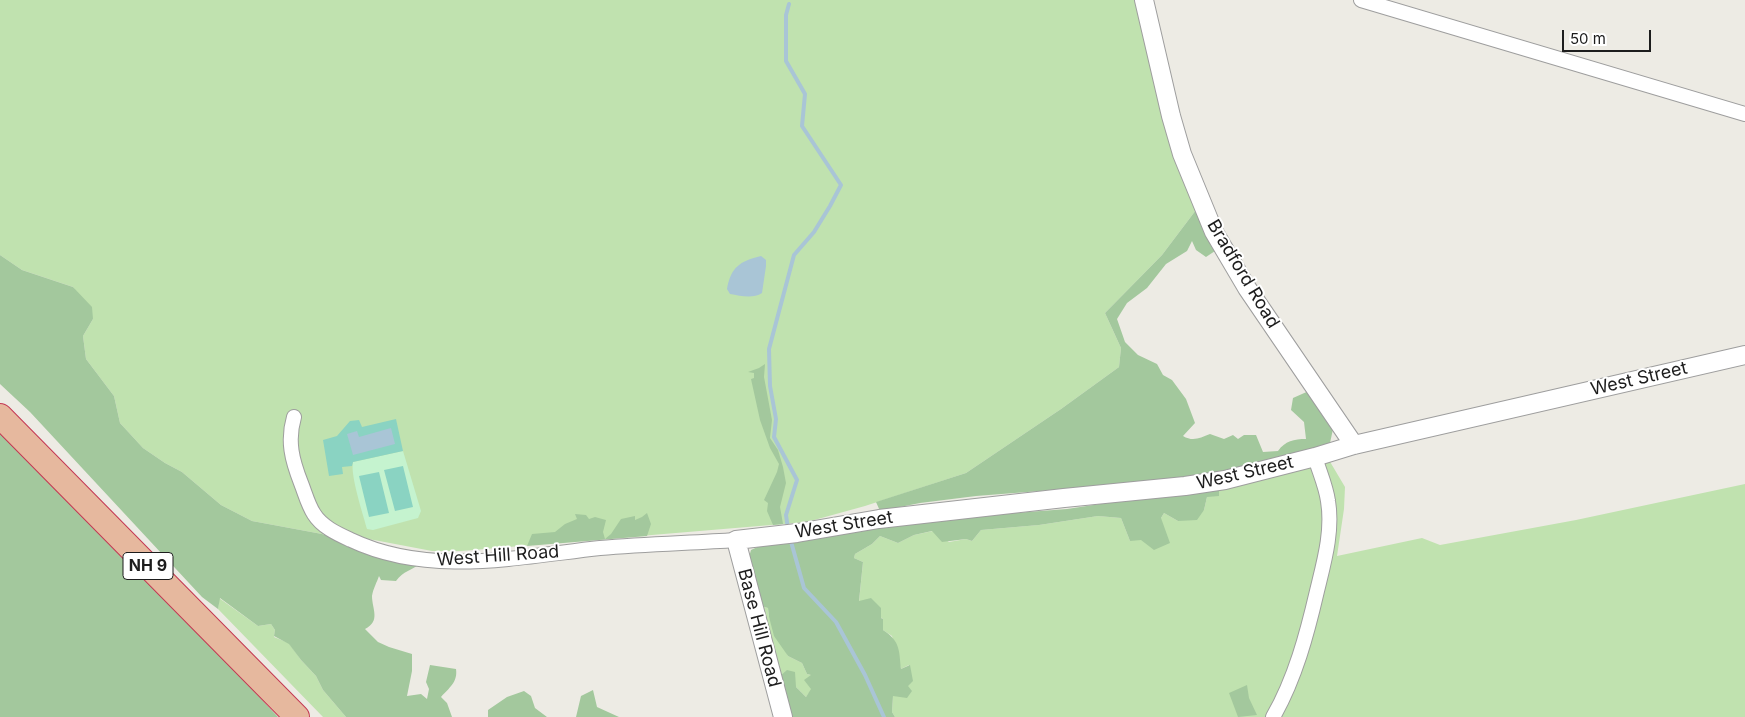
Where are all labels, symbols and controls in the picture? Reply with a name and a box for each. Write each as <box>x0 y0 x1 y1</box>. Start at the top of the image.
scale bar <box>1565 20 1654 52</box>
text: 50 m <box>1570 29 1606 48</box>
street label: Bradford Road <box>1202 216 1284 332</box>
street label: West Street <box>1589 357 1689 401</box>
street label: West Street <box>1195 451 1295 495</box>
street label: West Street <box>794 507 894 543</box>
street label: West Hill Road <box>436 541 560 571</box>
road number: NH 9 <box>123 552 173 580</box>
street label: Base Hill Road <box>733 566 785 690</box>

